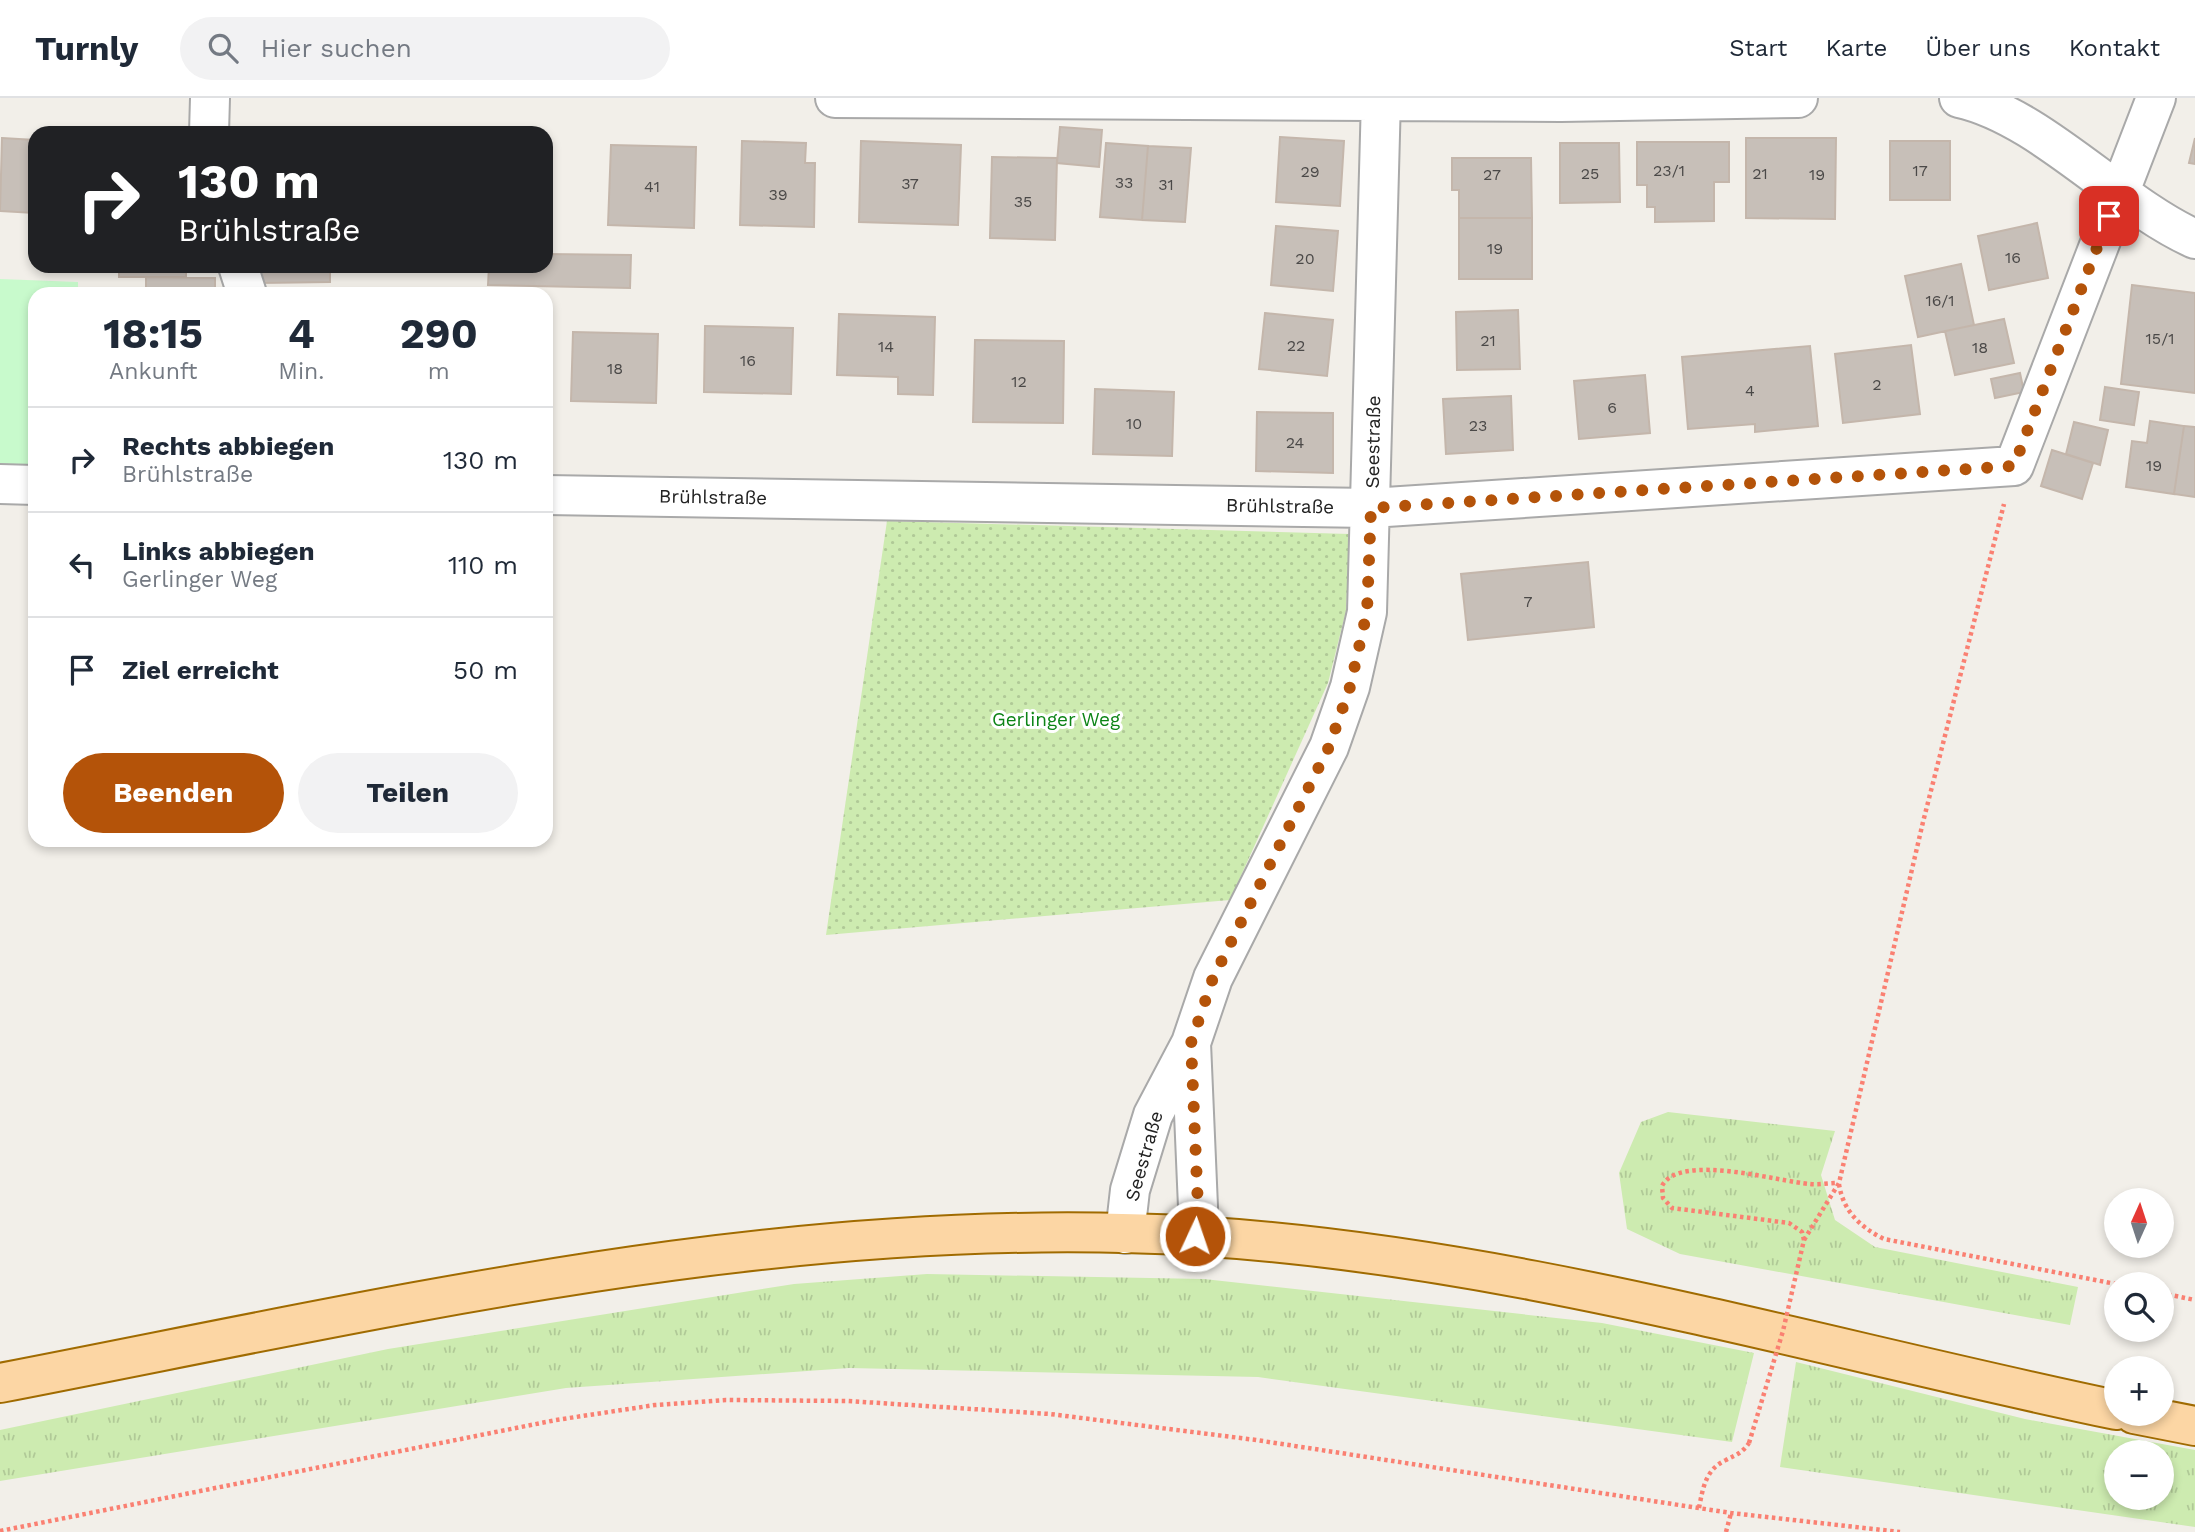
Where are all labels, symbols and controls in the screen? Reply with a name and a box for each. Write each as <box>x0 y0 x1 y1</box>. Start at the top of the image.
search box <box>180 17 670 80</box>
text: Turnly <box>35 29 138 68</box>
icon: search <box>204 29 242 67</box>
text: Hier suchen <box>260 33 412 63</box>
text: Start <box>1729 34 1787 62</box>
text: Karte <box>1825 34 1887 62</box>
text: Über uns <box>1925 34 2031 62</box>
text: Kontakt <box>2069 34 2160 62</box>
text: 130 m <box>178 152 320 210</box>
icon: right <box>63 154 154 245</box>
house number: 23/1 <box>1653 161 1685 180</box>
house number: 17 <box>1912 161 1928 180</box>
house number: 29 <box>1300 162 1320 181</box>
house number: 25 <box>1581 164 1599 183</box>
house number: 21 <box>1752 164 1768 183</box>
house number: 27 <box>1483 165 1501 184</box>
house number: 19 <box>1809 165 1825 184</box>
house number: 33 <box>1115 173 1133 192</box>
house number: 37 <box>901 174 919 193</box>
house number: 31 <box>1158 175 1174 194</box>
house number: 41 <box>644 177 660 196</box>
house number: 39 <box>768 185 788 204</box>
pin <box>2079 186 2139 246</box>
house number: 35 <box>1014 192 1032 211</box>
icon: arrive <box>2090 197 2128 235</box>
text: Brühlstraße <box>178 211 361 249</box>
house number: 19 <box>1487 239 1503 258</box>
house number: 16 <box>2005 248 2021 267</box>
house number: 20 <box>1295 249 1315 268</box>
house number: 16/1 <box>1925 291 1955 310</box>
text: 18:15 <box>103 309 203 358</box>
text: 4 <box>288 309 315 358</box>
text: 290 <box>400 309 478 358</box>
house number: 15/1 <box>2146 329 2174 348</box>
house number: 21 <box>1480 331 1496 350</box>
house number: 22 <box>1287 336 1305 355</box>
house number: 14 <box>878 337 894 356</box>
house number: 18 <box>1972 338 1988 357</box>
house number: 16 <box>740 351 756 370</box>
text: Ankunft <box>109 358 197 385</box>
text: Min. <box>278 358 324 385</box>
text: m <box>428 358 450 385</box>
house number: 18 <box>607 359 623 378</box>
house number: 12 <box>1011 372 1027 391</box>
house number: 2 <box>1872 375 1882 394</box>
house number: 4 <box>1745 381 1755 400</box>
street label: Seestraße <box>1361 395 1385 489</box>
house number: 6 <box>1607 398 1617 417</box>
house number: 10 <box>1126 414 1142 433</box>
house number: 23 <box>1469 416 1487 435</box>
text: Rechts abbiegen <box>122 431 334 461</box>
house number: 24 <box>1286 433 1305 452</box>
icon: right <box>63 441 101 479</box>
text: 130 m <box>443 445 518 475</box>
house number: 19 <box>2146 456 2162 475</box>
text: Brühlstraße <box>122 461 253 488</box>
street label: Brühlstraße <box>659 485 767 509</box>
street label: Brühlstraße <box>1226 494 1334 518</box>
text: Links abbiegen <box>122 536 315 566</box>
icon: left <box>63 546 101 584</box>
text: 110 m <box>448 550 518 580</box>
text: Gerlinger Weg <box>122 566 277 593</box>
house number: 7 <box>1524 592 1533 611</box>
icon: arrive <box>63 651 101 689</box>
text: Ziel erreicht <box>122 655 279 685</box>
text: 50 m <box>453 655 518 685</box>
park label: Gerlinger Weg <box>992 708 1121 731</box>
button: Beenden <box>63 753 284 833</box>
button: Teilen <box>298 753 518 833</box>
street label: Seestraße <box>1120 1108 1168 1204</box>
north arrow <box>2104 1188 2174 1258</box>
map controls <box>2104 1188 2174 1510</box>
position arrow <box>1158 1199 1232 1273</box>
button: search <box>2104 1272 2174 1342</box>
button: + <box>2104 1356 2174 1426</box>
button: − <box>2104 1440 2174 1510</box>

